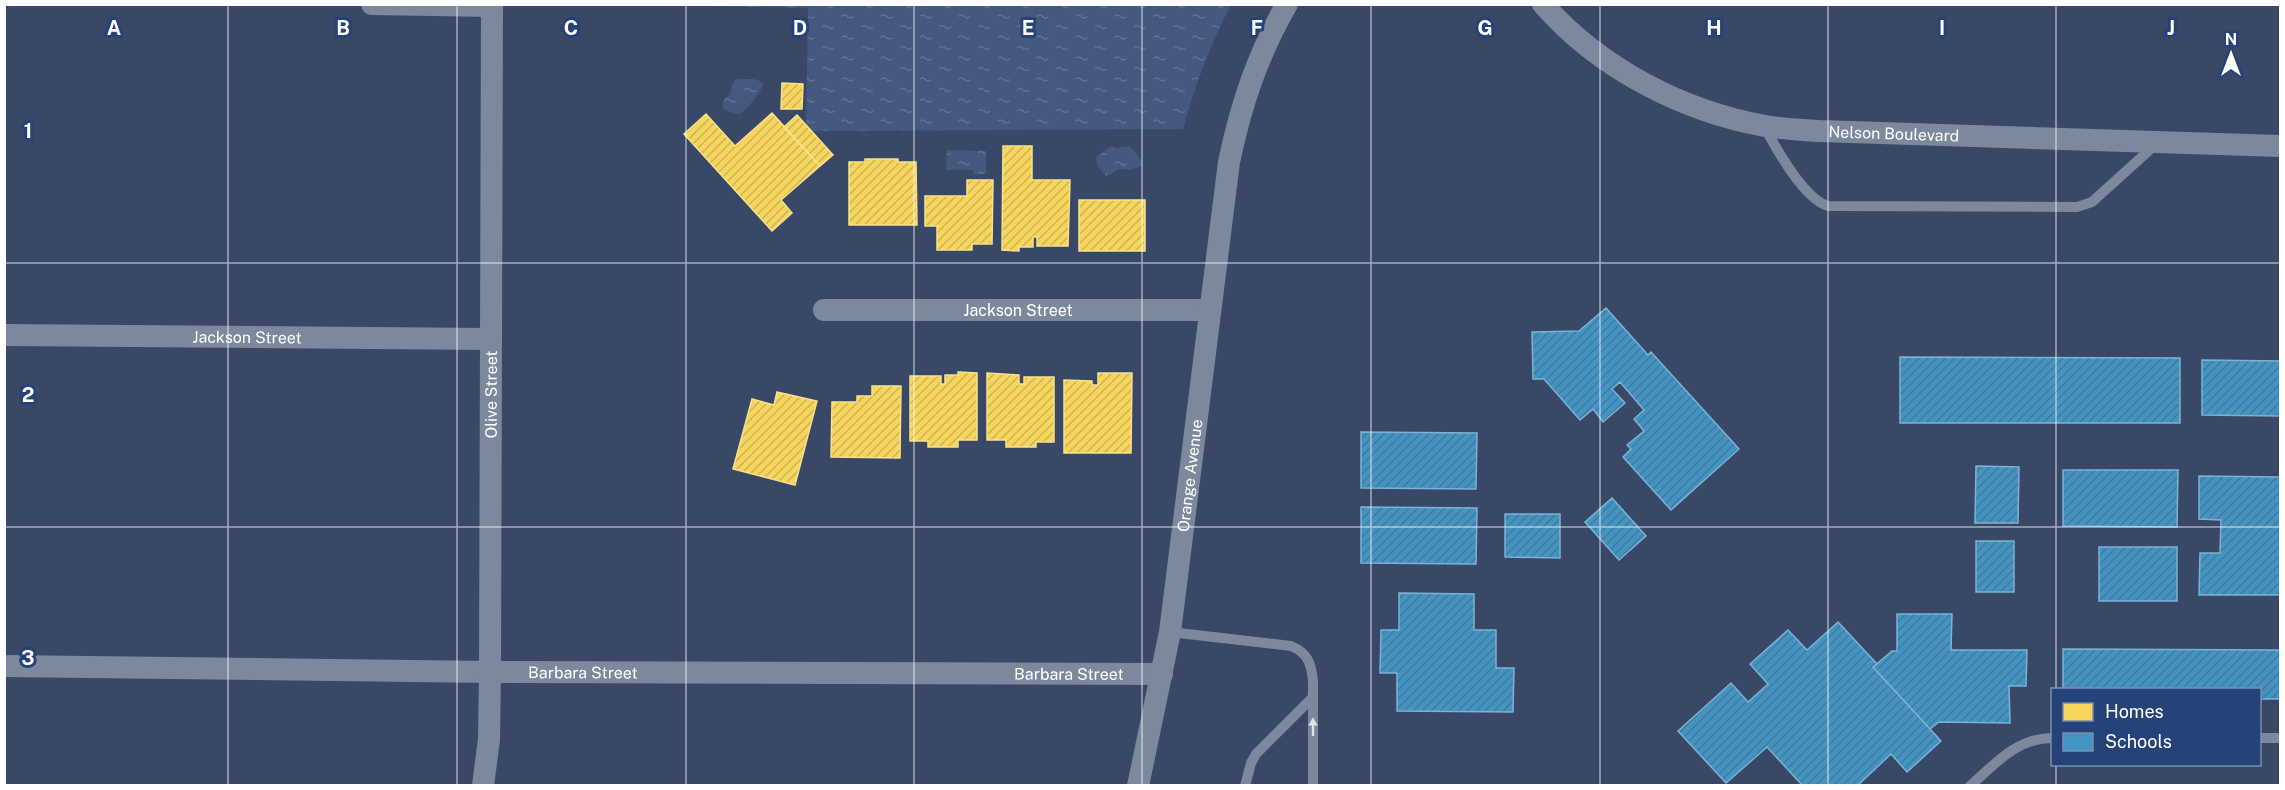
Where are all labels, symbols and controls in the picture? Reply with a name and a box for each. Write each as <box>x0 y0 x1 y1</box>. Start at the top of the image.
text: A <box>107 16 121 40</box>
text: B <box>336 16 350 40</box>
text: C <box>564 16 578 40</box>
text: D <box>793 16 807 40</box>
text: E <box>1022 16 1034 40</box>
text: F <box>1251 16 1263 40</box>
text: G <box>1477 16 1493 40</box>
text: H <box>1706 16 1722 40</box>
text: I <box>1939 16 1945 40</box>
text: J <box>2167 16 2175 40</box>
north arrow <box>2201 24 2261 84</box>
text: N <box>2225 30 2237 49</box>
text: 1 <box>24 119 32 143</box>
street label: Nelson Boulevard <box>1828 122 1960 146</box>
street label: Jackson Street <box>963 301 1073 320</box>
street label: Jackson Street <box>192 328 302 347</box>
street label: Olive Street <box>482 350 501 438</box>
text: 2 <box>22 383 34 407</box>
street label: Orange Avenue <box>1174 418 1207 533</box>
text: 3 <box>21 646 35 670</box>
street label: Barbara Street <box>528 663 638 682</box>
street label: Barbara Street <box>1014 665 1124 684</box>
legend <box>2051 688 2261 766</box>
text: Homes <box>2105 701 2164 722</box>
one-way arrow <box>1308 718 1318 737</box>
text: Schools <box>2105 731 2172 752</box>

